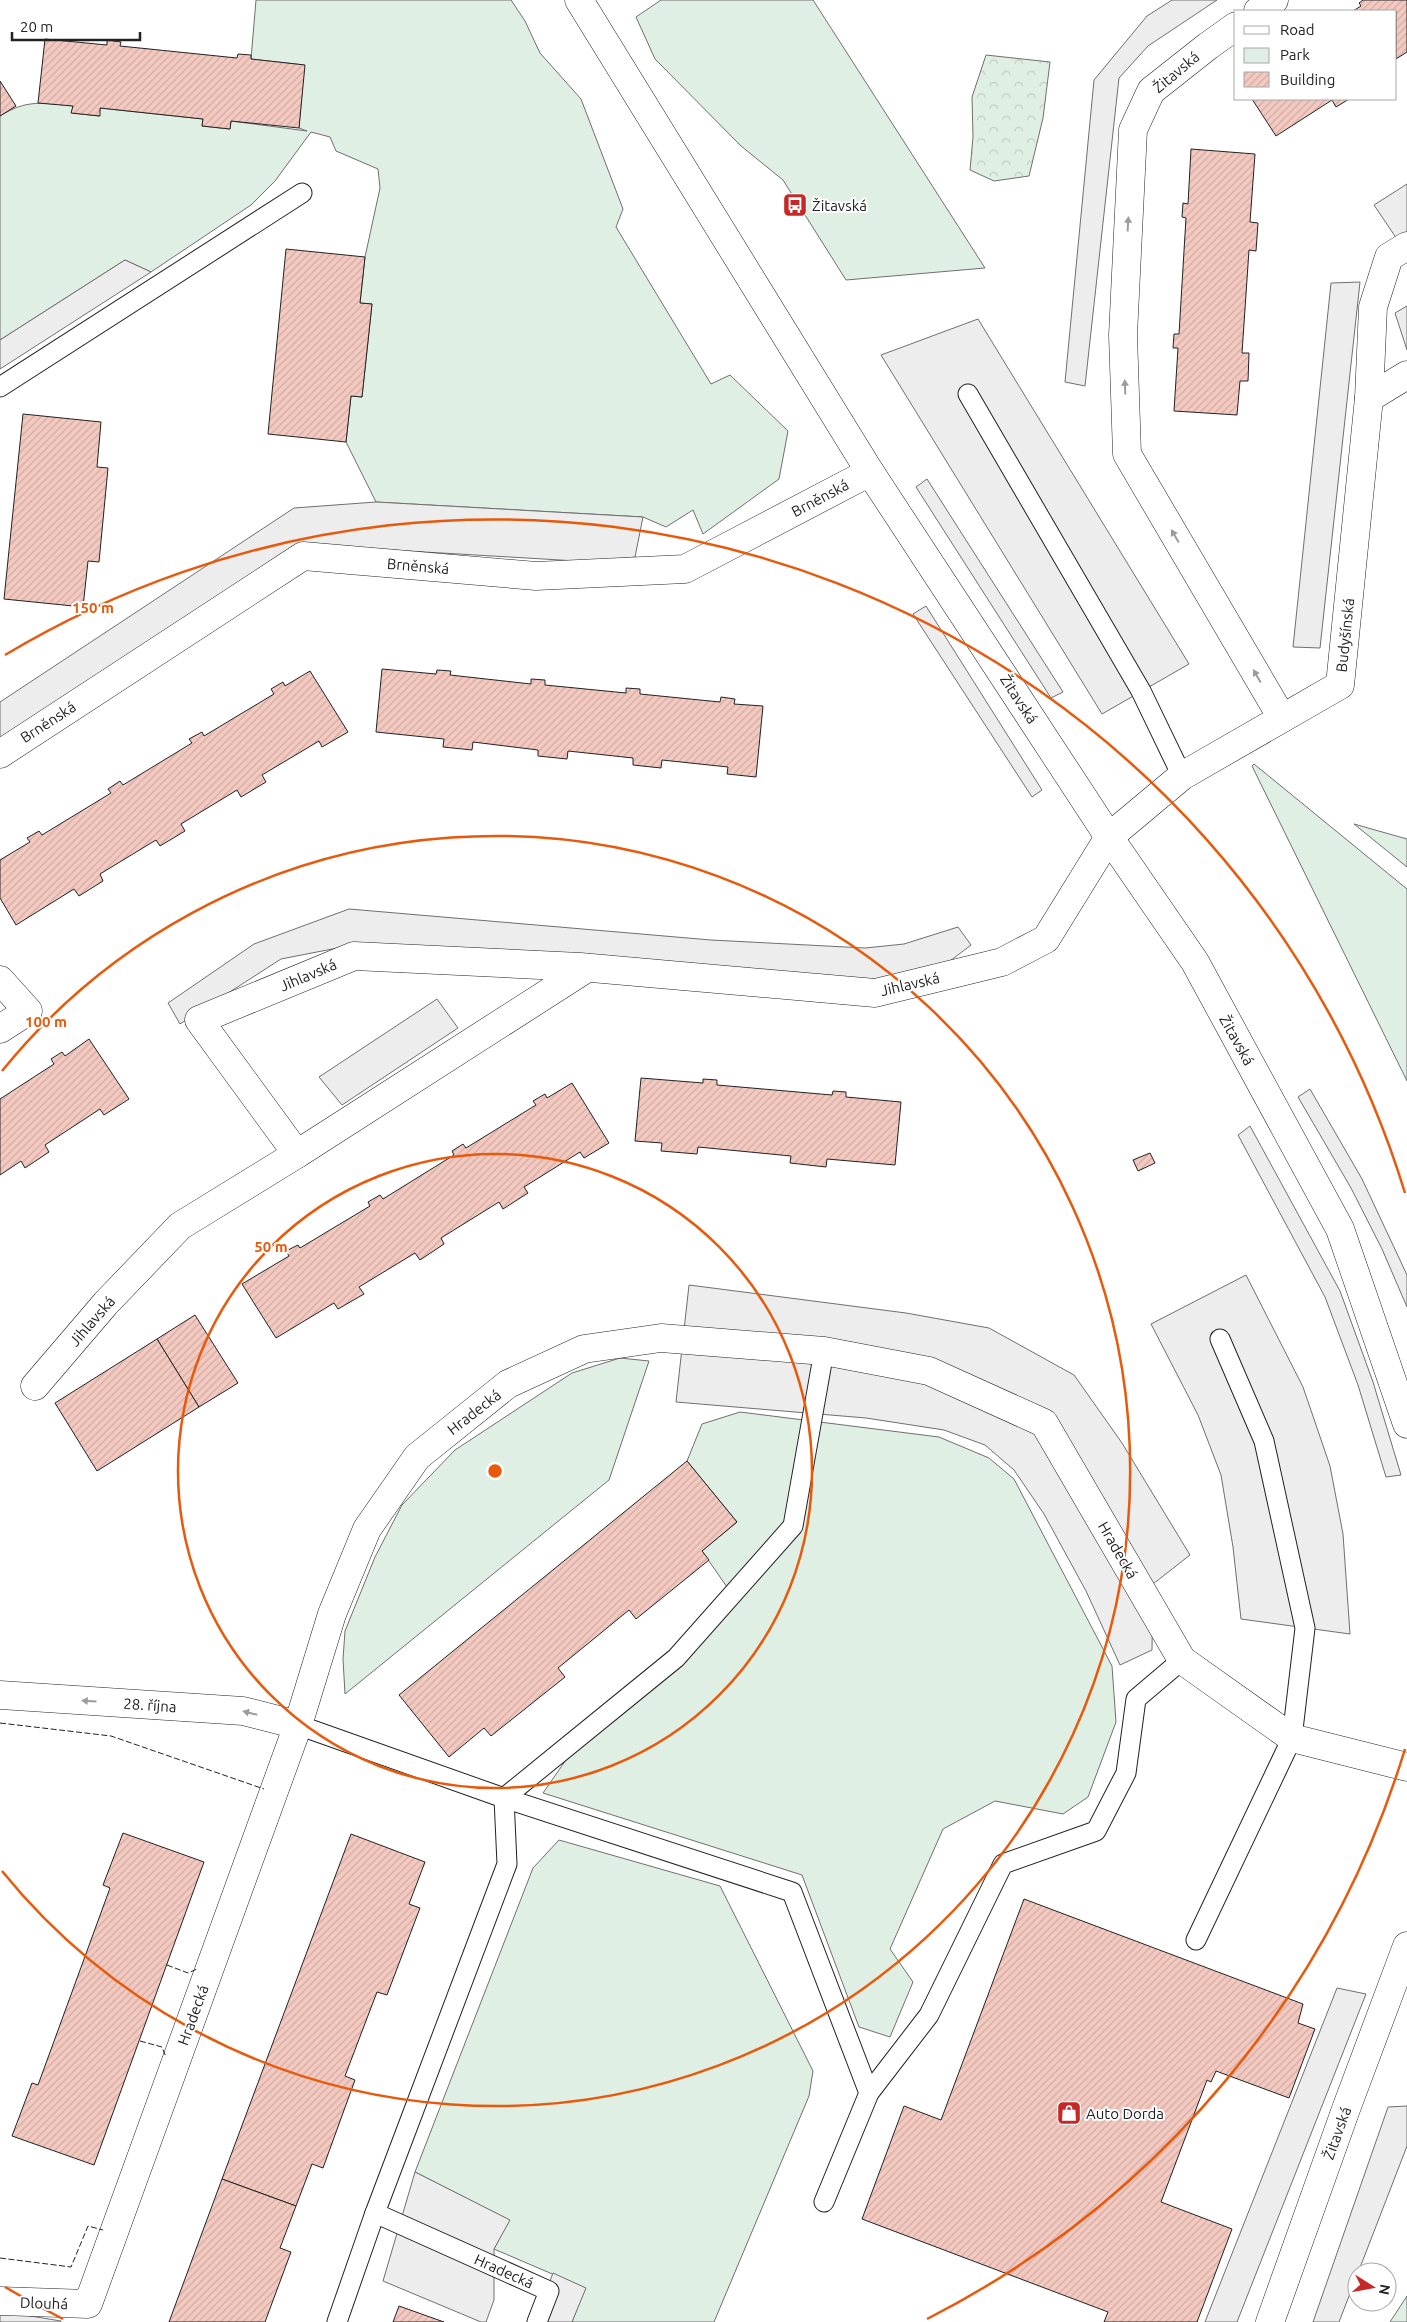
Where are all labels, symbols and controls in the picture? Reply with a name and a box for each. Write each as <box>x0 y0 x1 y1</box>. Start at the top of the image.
scale bar <box>12 10 140 42</box>
legend <box>1234 10 1397 100</box>
text: 20 m <box>20 18 53 35</box>
text: Road <box>1280 21 1315 38</box>
text: Park <box>1280 46 1310 63</box>
street label: Žitavská <box>1149 48 1203 96</box>
text: Building <box>1280 71 1335 88</box>
bus stop icon: Žitavská <box>782 192 808 218</box>
place label: Žitavská <box>812 197 867 214</box>
one-way arrow <box>1125 216 1133 232</box>
one-way arrow <box>1120 378 1128 394</box>
street label: Brněnská <box>788 476 852 520</box>
one-way arrow <box>1171 529 1179 544</box>
street label: Brněnská <box>386 555 450 577</box>
street label: Budyšínská <box>1333 597 1357 673</box>
text: 150 m <box>72 599 114 616</box>
one-way arrow <box>1253 670 1262 683</box>
street label: Žitavská <box>997 671 1041 727</box>
street label: Brněnská <box>17 698 79 746</box>
street label: Jihlavská <box>277 955 339 995</box>
street label: Jihlavská <box>879 969 941 999</box>
street label: Žitavská <box>1216 1012 1258 1068</box>
text: 100 m <box>25 1013 67 1030</box>
text: 50 m <box>254 1238 288 1255</box>
street label: Jihlavská <box>66 1293 118 1349</box>
street label: Hradecká <box>444 1386 504 1438</box>
centre of rings <box>486 1462 504 1480</box>
street label: Hradecká <box>1095 1518 1141 1582</box>
street label: 28. října <box>123 1695 177 1715</box>
one-way arrow <box>80 1696 96 1704</box>
one-way arrow <box>243 1709 258 1717</box>
street label: Hradecká <box>174 1982 212 2048</box>
shop icon: Auto Dorda <box>1056 2100 1082 2126</box>
street label: Žitavská <box>1320 2104 1354 2162</box>
place label: Auto Dorda <box>1086 2105 1164 2122</box>
street label: Hradecká <box>472 2250 536 2292</box>
north arrow <box>1347 2262 1397 2312</box>
text: N <box>1376 2283 1394 2296</box>
street label: Dlouhá <box>20 2294 68 2312</box>

